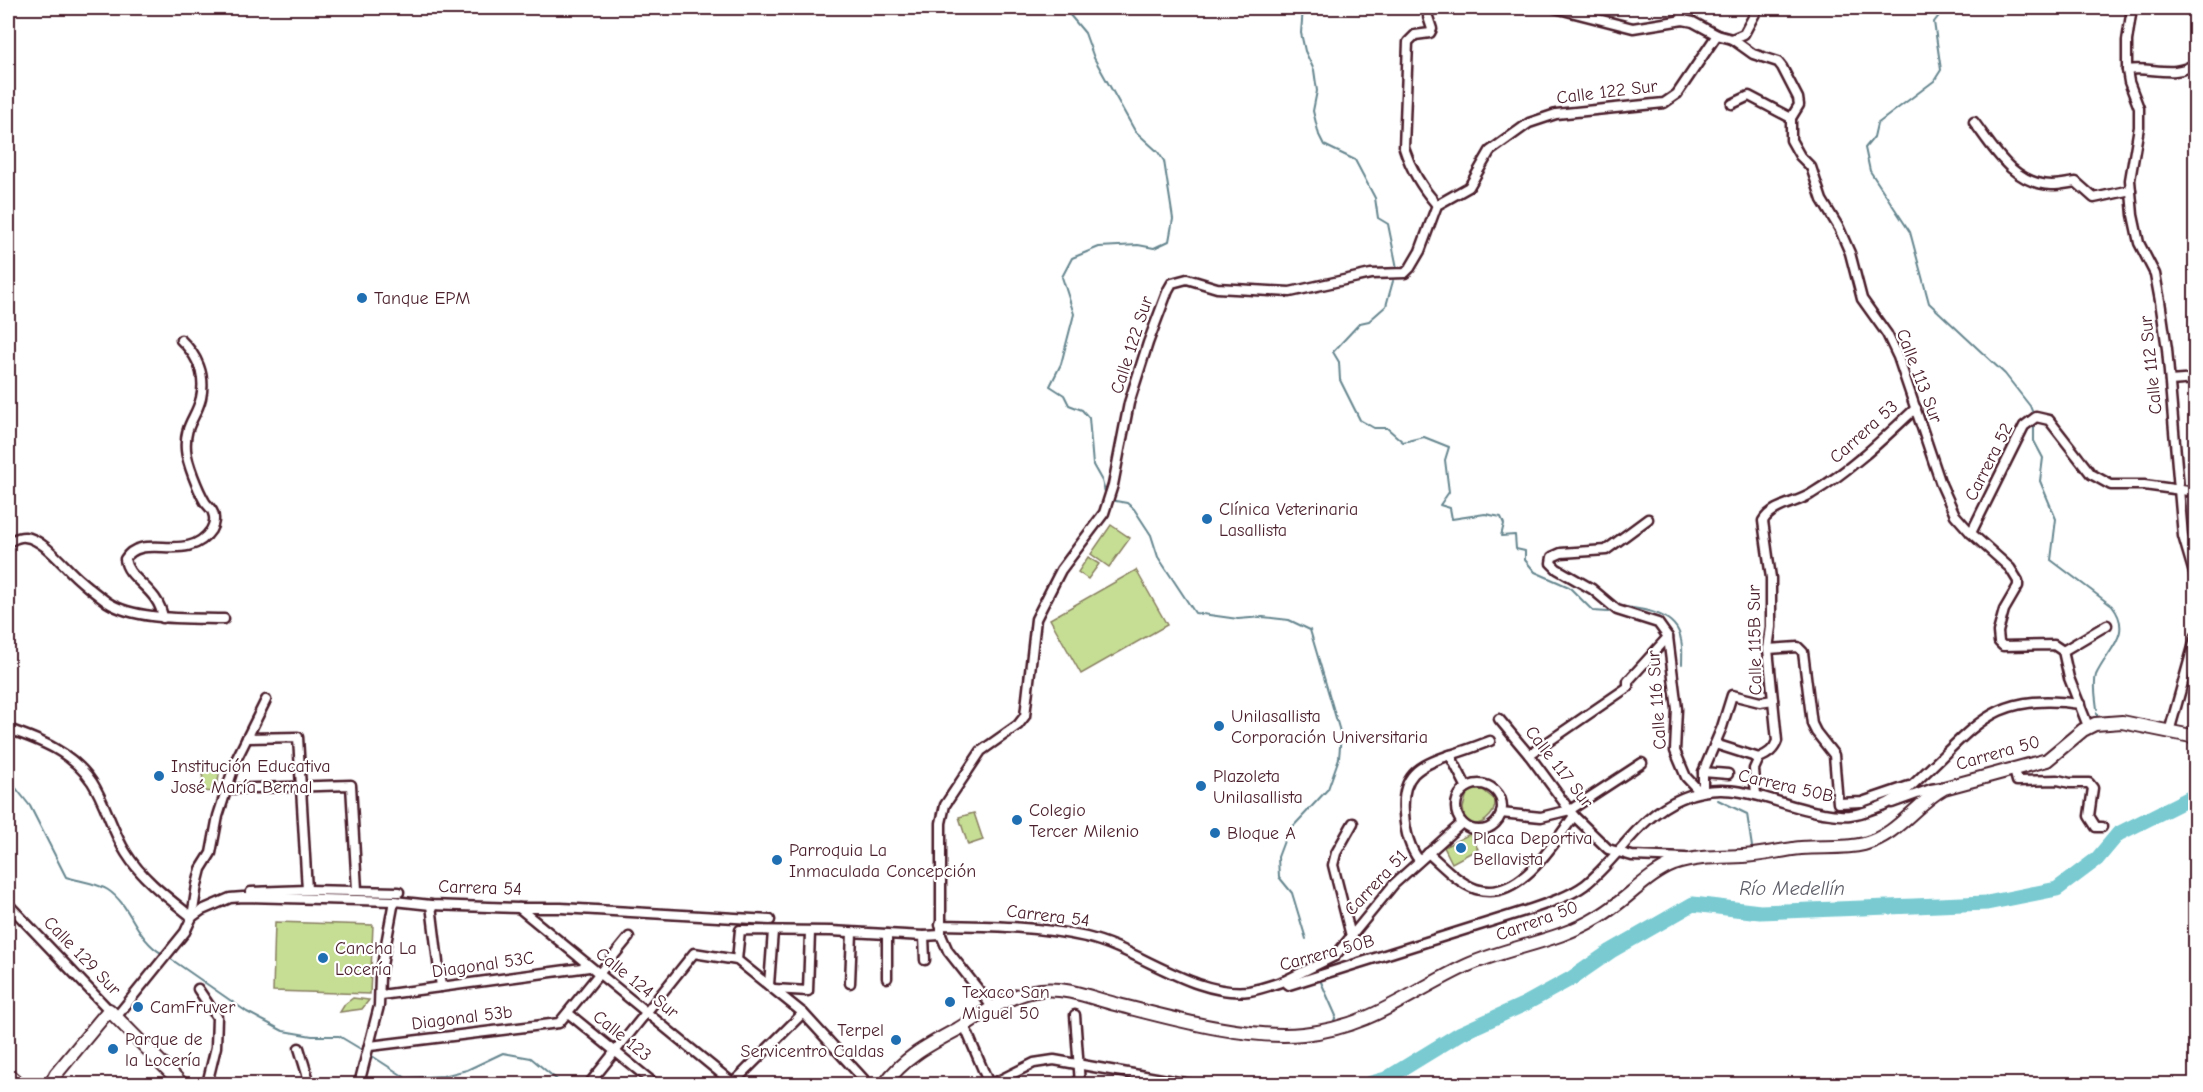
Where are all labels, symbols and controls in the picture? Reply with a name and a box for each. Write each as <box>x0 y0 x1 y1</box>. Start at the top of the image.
street label: Calle 122 Sur <box>1555 75 1659 109</box>
place label: Tanque EPM <box>374 288 470 309</box>
marker: Tanque EPM <box>355 291 369 305</box>
street label: Calle 122 Sur <box>1106 293 1158 397</box>
street label: Calle 112 Sur <box>2135 314 2167 415</box>
street label: Calle 113 Sur <box>1891 326 1947 427</box>
street label: Carrera 53 <box>1826 396 1902 468</box>
street label: Carrera 52 <box>1960 420 2018 504</box>
place label: Clínica Veterinaria Lasallista <box>1219 499 1358 541</box>
marker: Clínica Veterinaria Lasallista <box>1200 512 1214 526</box>
street label: Calle 115B Sur <box>1744 584 1766 696</box>
street label: Calle 116 Sur <box>1643 649 1671 750</box>
place label: Unilasallista Corporación Universitaria <box>1231 706 1428 748</box>
marker: Unilasallista Corporación Universitaria <box>1212 719 1226 733</box>
street label: Calle 117 Sur <box>1520 722 1598 813</box>
street label: Carrera 50 <box>1954 731 2042 775</box>
place label: Institución Educativa José María Bernal <box>171 756 331 798</box>
street label: Carrera 50B <box>1736 765 1836 807</box>
place label: Plazoleta Unilasallista <box>1213 766 1303 808</box>
marker: Institución Educativa José María Bernal <box>152 769 166 783</box>
marker: Plazoleta Unilasallista <box>1194 779 1208 793</box>
place label: Colegio Tercer Milenio <box>1029 800 1139 842</box>
marker: Colegio Tercer Milenio <box>1010 813 1024 827</box>
place label: Bloque A <box>1227 823 1296 844</box>
marker: Bloque A <box>1208 826 1222 840</box>
place label: Placa Deportiva Bellavista <box>1473 828 1593 870</box>
place label: Parroquia La Inmaculada Concepción <box>789 840 976 882</box>
marker: Placa Deportiva Bellavista <box>1454 841 1468 855</box>
street label: Carrera 51 <box>1340 846 1412 920</box>
marker: Parroquia La Inmaculada Concepción <box>770 853 784 867</box>
street label: Carrera 54 <box>438 876 522 900</box>
water label: Río Medellín <box>1739 877 1845 900</box>
street label: Carrera 50 <box>1493 896 1581 946</box>
street label: Carrera 54 <box>1005 900 1091 932</box>
street label: Calle 129 Sur <box>39 912 125 1000</box>
street label: Carrera 50B <box>1277 930 1377 976</box>
place label: Cancha La Locería <box>335 938 417 980</box>
street label: Calle 124 Sur <box>591 943 683 1023</box>
street label: Diagonal 53C <box>431 947 535 983</box>
marker: Cancha La Locería <box>316 951 330 965</box>
place label: Texaco San Miguel 50 <box>962 982 1050 1024</box>
marker: Texaco San Miguel 50 <box>943 995 957 1009</box>
place label: CamFruver <box>150 997 236 1018</box>
marker: CamFruver <box>131 1000 145 1014</box>
street label: Diagonal 53b <box>410 1001 514 1035</box>
street label: Calle 123 <box>589 1006 655 1066</box>
place label: Terpel Servicentro Caldas <box>741 1020 884 1062</box>
place label: Parque de la Locería <box>125 1029 203 1071</box>
marker: Terpel Servicentro Caldas <box>889 1033 903 1047</box>
marker: Parque de la Locería <box>106 1042 120 1056</box>

